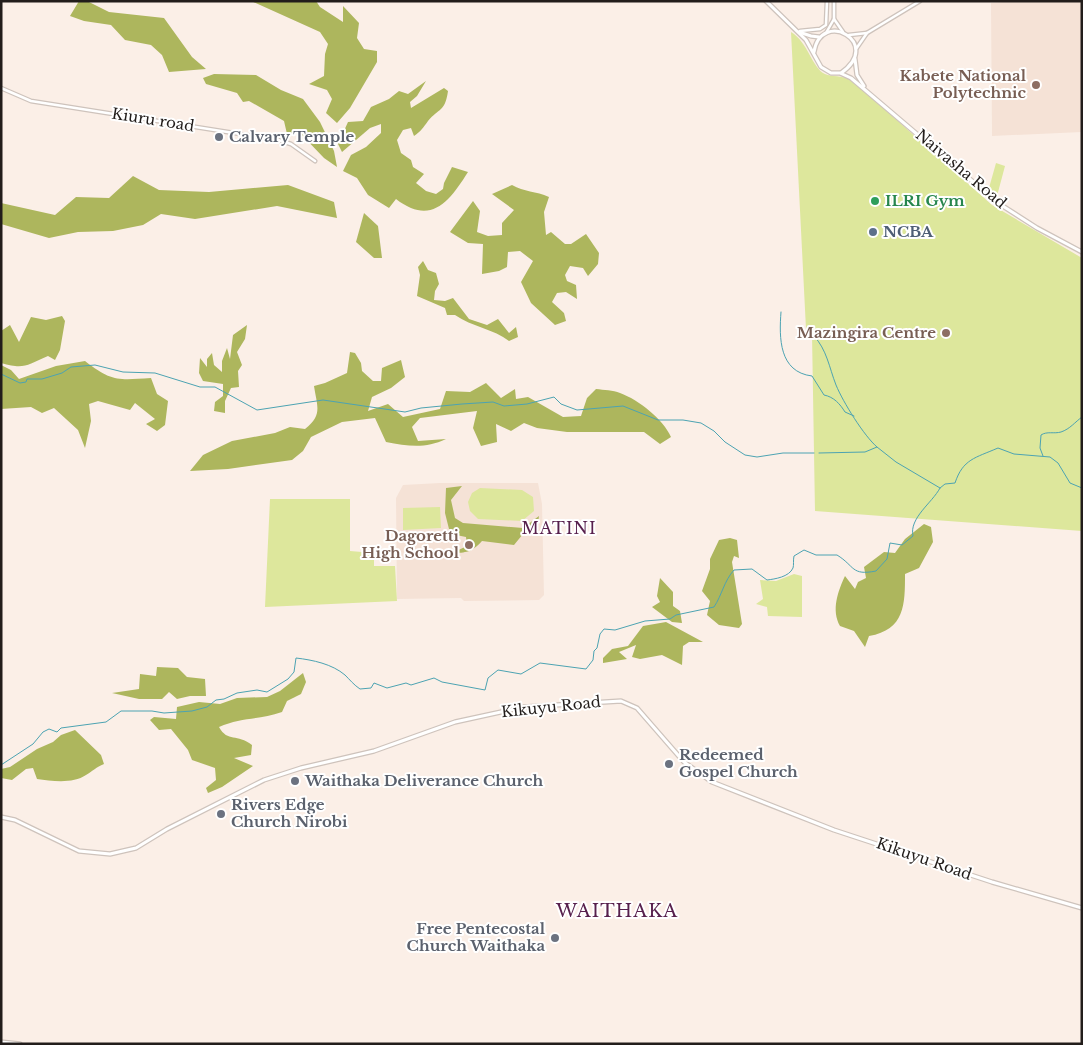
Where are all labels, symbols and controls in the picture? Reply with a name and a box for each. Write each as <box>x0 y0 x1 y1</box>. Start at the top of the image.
place label: Kabete National Polytechnic <box>900 66 1027 102</box>
marker: Kabete National Polytechnic <box>1030 79 1042 91</box>
street label: Kiuru road <box>110 104 196 135</box>
street label: Naivasha Road <box>912 125 1011 212</box>
place label: Calvary Temple <box>229 127 354 146</box>
marker: Calvary Temple <box>213 131 225 143</box>
place label: ILRI Gym <box>885 191 965 210</box>
marker: ILRI Gym <box>869 195 881 207</box>
place label: NCBA <box>883 222 934 241</box>
marker: NCBA <box>867 226 879 238</box>
place label: Mazingira Centre <box>797 323 936 342</box>
marker: Mazingira Centre <box>940 327 952 339</box>
district label: MATINI <box>521 518 597 538</box>
place label: Dagoretti High School <box>361 526 460 562</box>
marker: Dagoretti High School <box>463 539 475 551</box>
street label: Kikuyu Road <box>500 692 602 721</box>
place label: Redeemed Gospel Church <box>679 745 798 781</box>
marker: Redeemed Gospel Church <box>663 758 675 770</box>
place label: Waithaka Deliverance Church <box>304 771 543 790</box>
marker: Waithaka Deliverance Church <box>289 775 301 787</box>
place label: Rivers Edge Church Nirobi <box>231 795 348 831</box>
marker: Rivers Edge Church Nirobi <box>215 808 227 820</box>
street label: Kikuyu Road <box>874 833 975 884</box>
district label: WAITHAKA <box>555 900 678 922</box>
place label: Free Pentecostal Church Waithaka <box>407 919 546 955</box>
marker: Free Pentecostal Church Waithaka <box>549 932 561 944</box>

